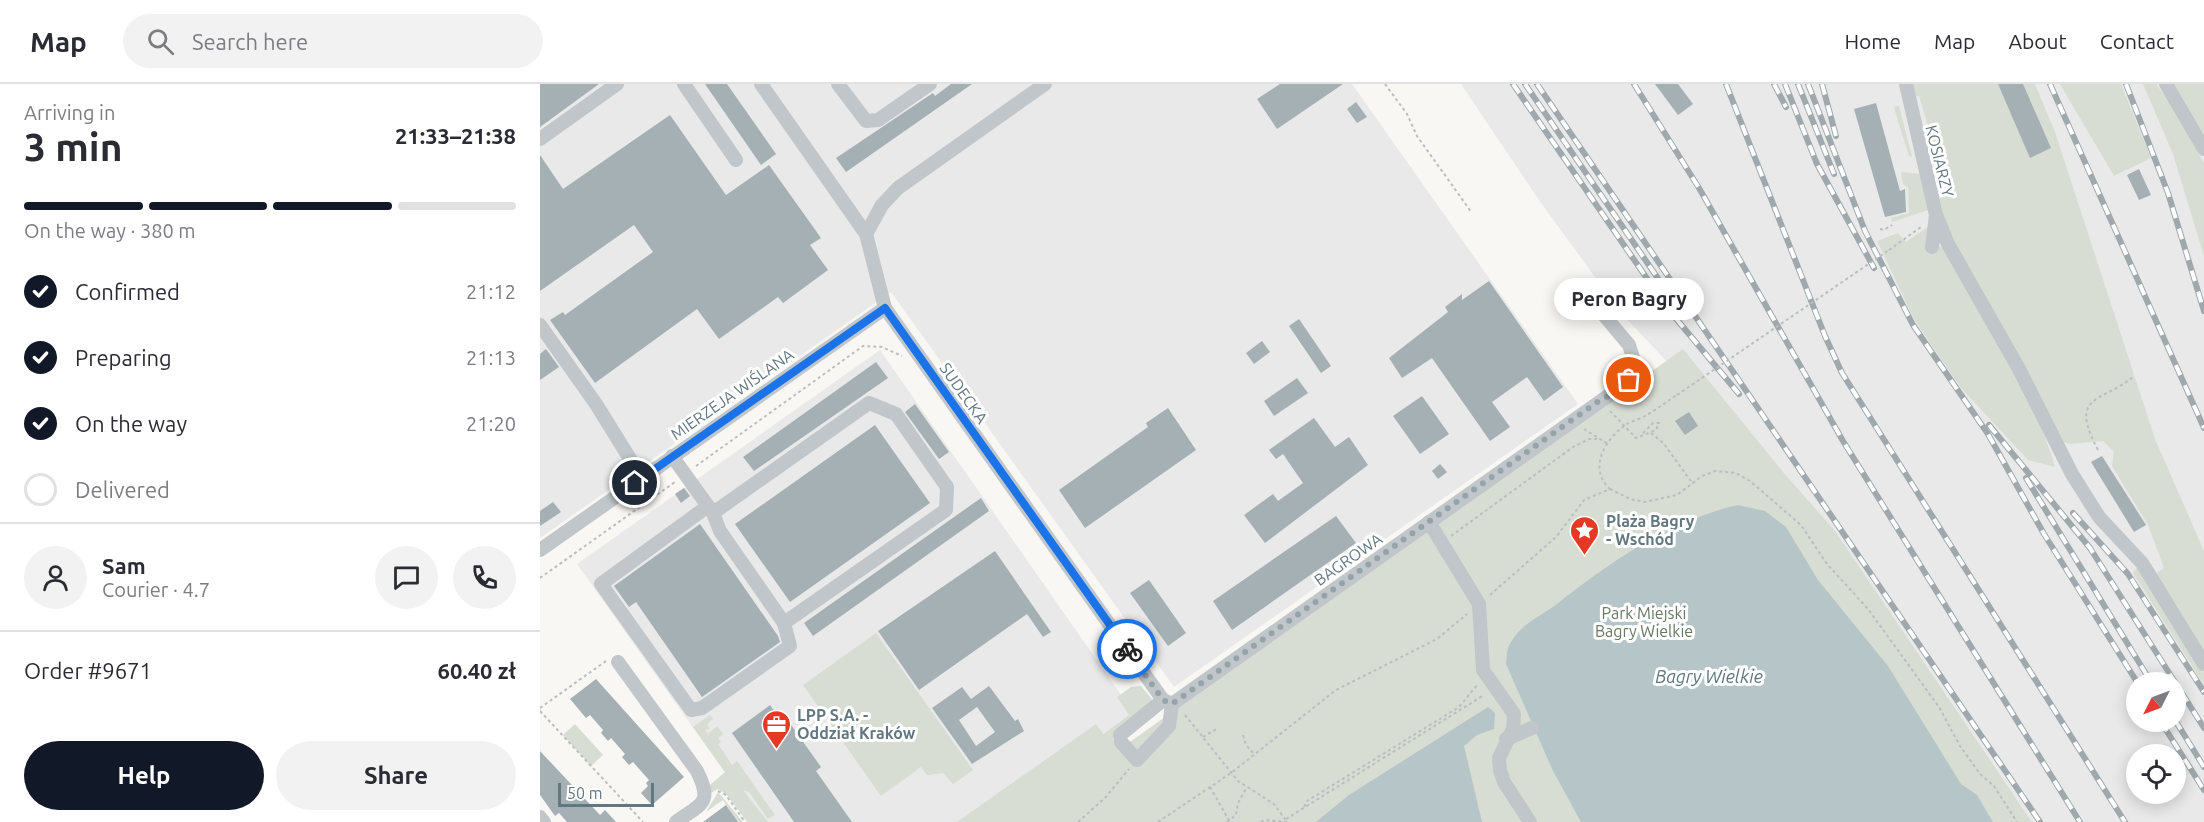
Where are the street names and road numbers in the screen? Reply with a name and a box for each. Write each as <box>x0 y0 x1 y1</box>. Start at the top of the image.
street label: KOSIARZY <box>1922 123 1958 199</box>
street label: MIERZEJA WIŚLANA <box>667 344 797 443</box>
street label: SUDECKA <box>937 359 992 427</box>
street label: BAGROWA <box>1311 529 1386 589</box>

